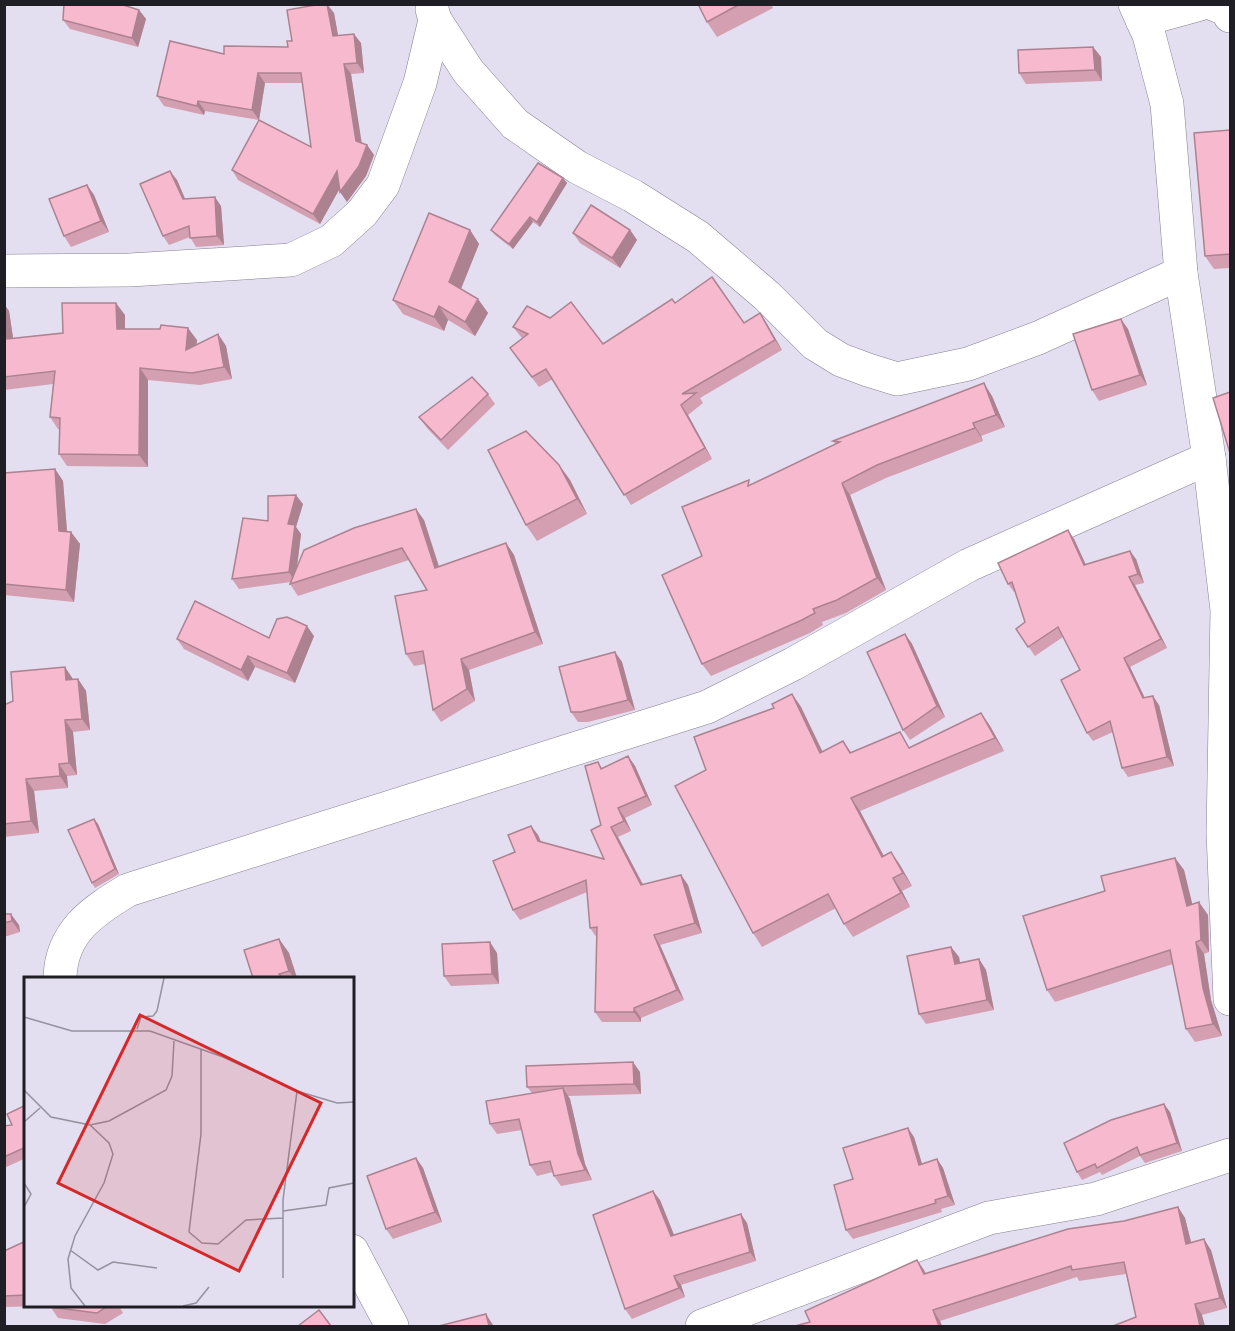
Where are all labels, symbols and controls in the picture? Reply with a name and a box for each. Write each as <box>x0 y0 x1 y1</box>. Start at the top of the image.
inset map <box>24 977 354 1307</box>

